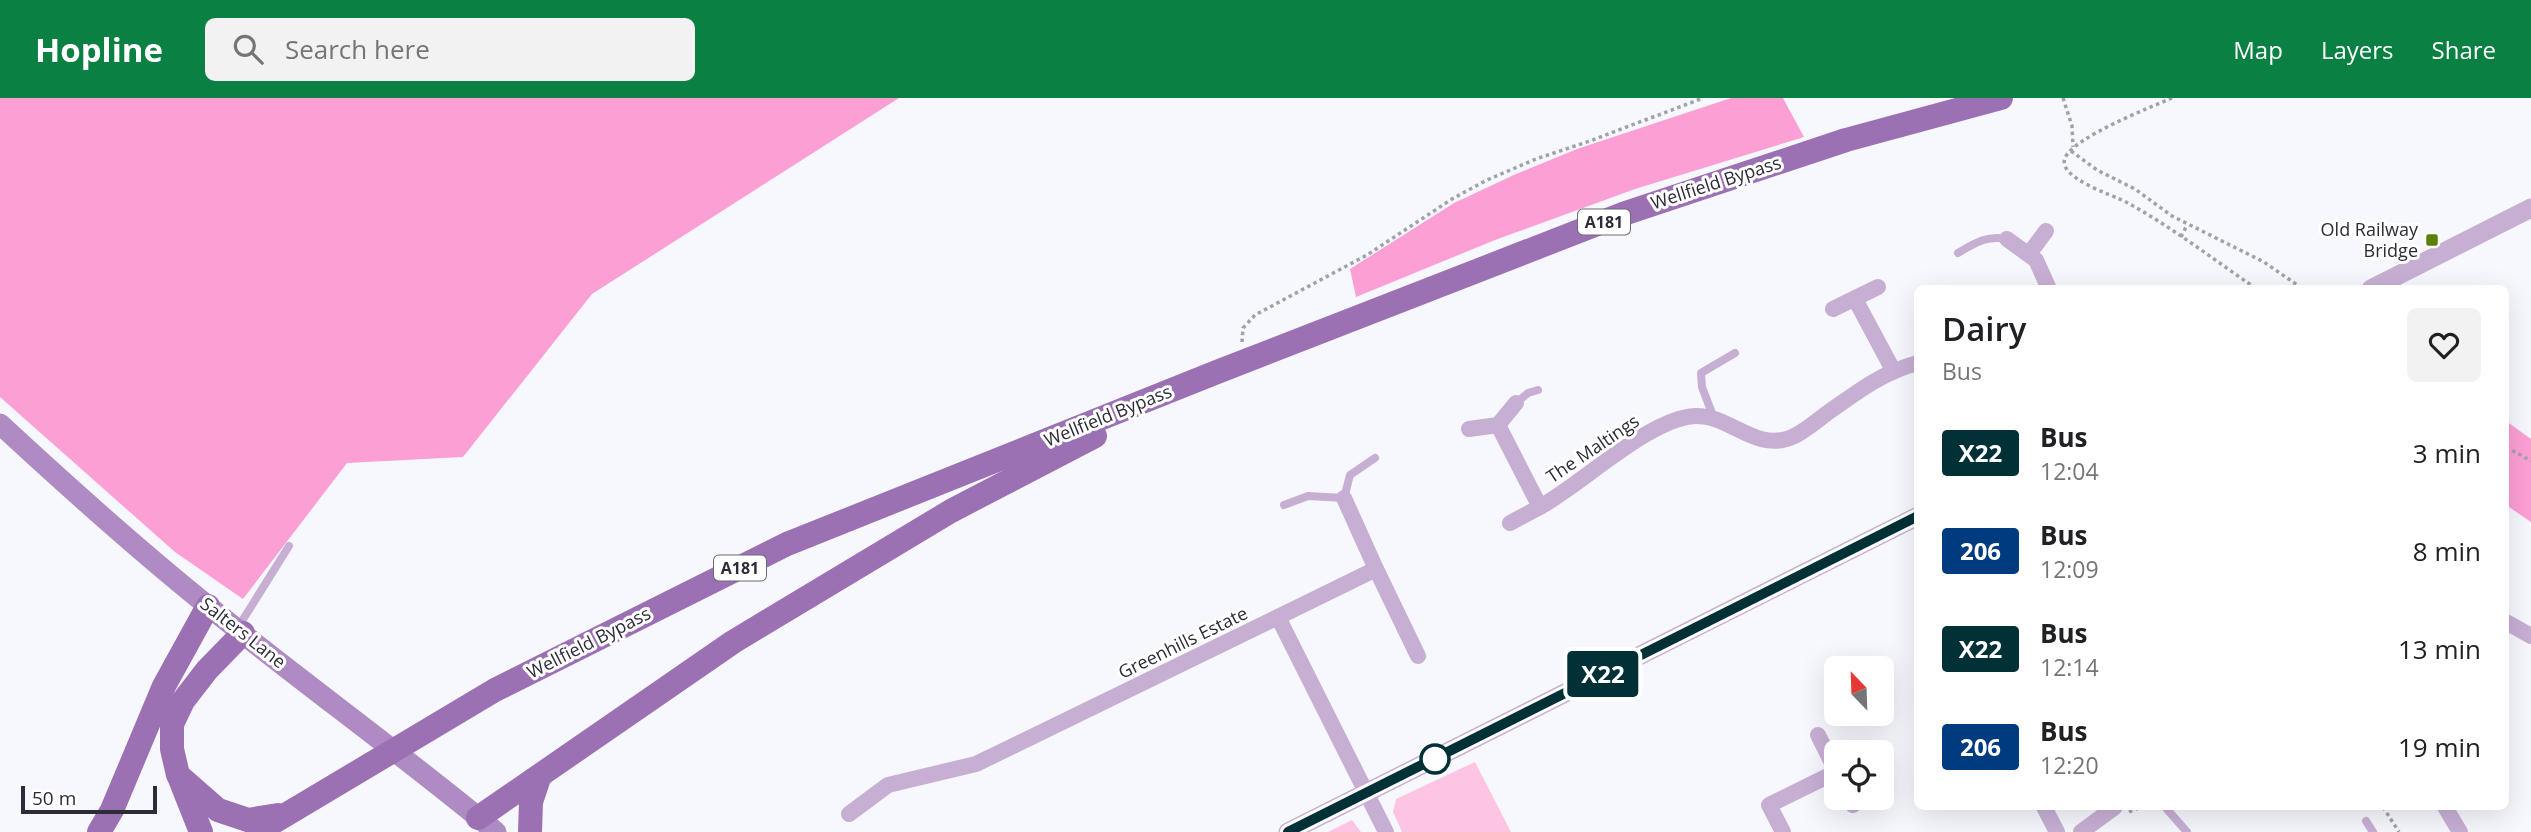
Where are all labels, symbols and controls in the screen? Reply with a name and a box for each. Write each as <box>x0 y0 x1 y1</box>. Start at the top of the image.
search box <box>205 18 695 81</box>
text: Hopline <box>35 27 163 72</box>
icon: search <box>229 30 267 68</box>
text: Search here <box>285 31 430 67</box>
text: Map <box>2233 33 2283 66</box>
text: Layers <box>2321 33 2394 66</box>
text: Share <box>2432 33 2496 66</box>
street label: Wellfield Bypass <box>1648 150 1784 214</box>
road number: A181 <box>1578 210 1630 234</box>
place label: Old Railway Bridge <box>2321 217 2419 262</box>
marker: Old Railway Bridge <box>2424 232 2440 248</box>
text: Dairy <box>1942 306 2026 351</box>
button: heart <box>2407 308 2481 382</box>
text: Bus <box>1942 355 1982 387</box>
street label: Wellfield Bypass <box>1040 379 1175 452</box>
street label: The Maltings <box>1541 408 1643 488</box>
text: Bus <box>2040 419 2087 455</box>
text: 3 min <box>2413 435 2481 471</box>
text: X22 <box>1959 436 2002 469</box>
text: 12:04 <box>2040 455 2099 487</box>
text: Bus <box>2040 517 2087 553</box>
text: 8 min <box>2413 533 2481 569</box>
text: 206 <box>1960 534 2001 567</box>
text: 12:09 <box>2040 553 2099 585</box>
road number: A181 <box>714 555 766 580</box>
street label: Salters Lane <box>196 591 291 673</box>
street label: Greenhills Estate <box>1114 600 1251 684</box>
street label: Wellfield Bypass <box>523 601 654 684</box>
text: Bus <box>2040 615 2087 651</box>
text: 13 min <box>2398 631 2481 667</box>
text: X22 <box>1959 632 2002 665</box>
line badge: X22 <box>1563 651 1643 697</box>
text: 12:14 <box>2040 651 2099 683</box>
north arrow <box>1824 656 1894 726</box>
map controls <box>1824 656 1894 810</box>
text: X22 <box>1581 657 1625 690</box>
text: Bus <box>2040 713 2087 749</box>
text: 19 min <box>2398 729 2481 765</box>
text: 206 <box>1960 730 2001 763</box>
button: locate <box>1824 740 1894 810</box>
unlabelled marker <box>1420 744 1450 774</box>
text: 12:20 <box>2040 749 2099 781</box>
scale bar <box>21 783 158 815</box>
text: 50 m <box>32 785 76 811</box>

